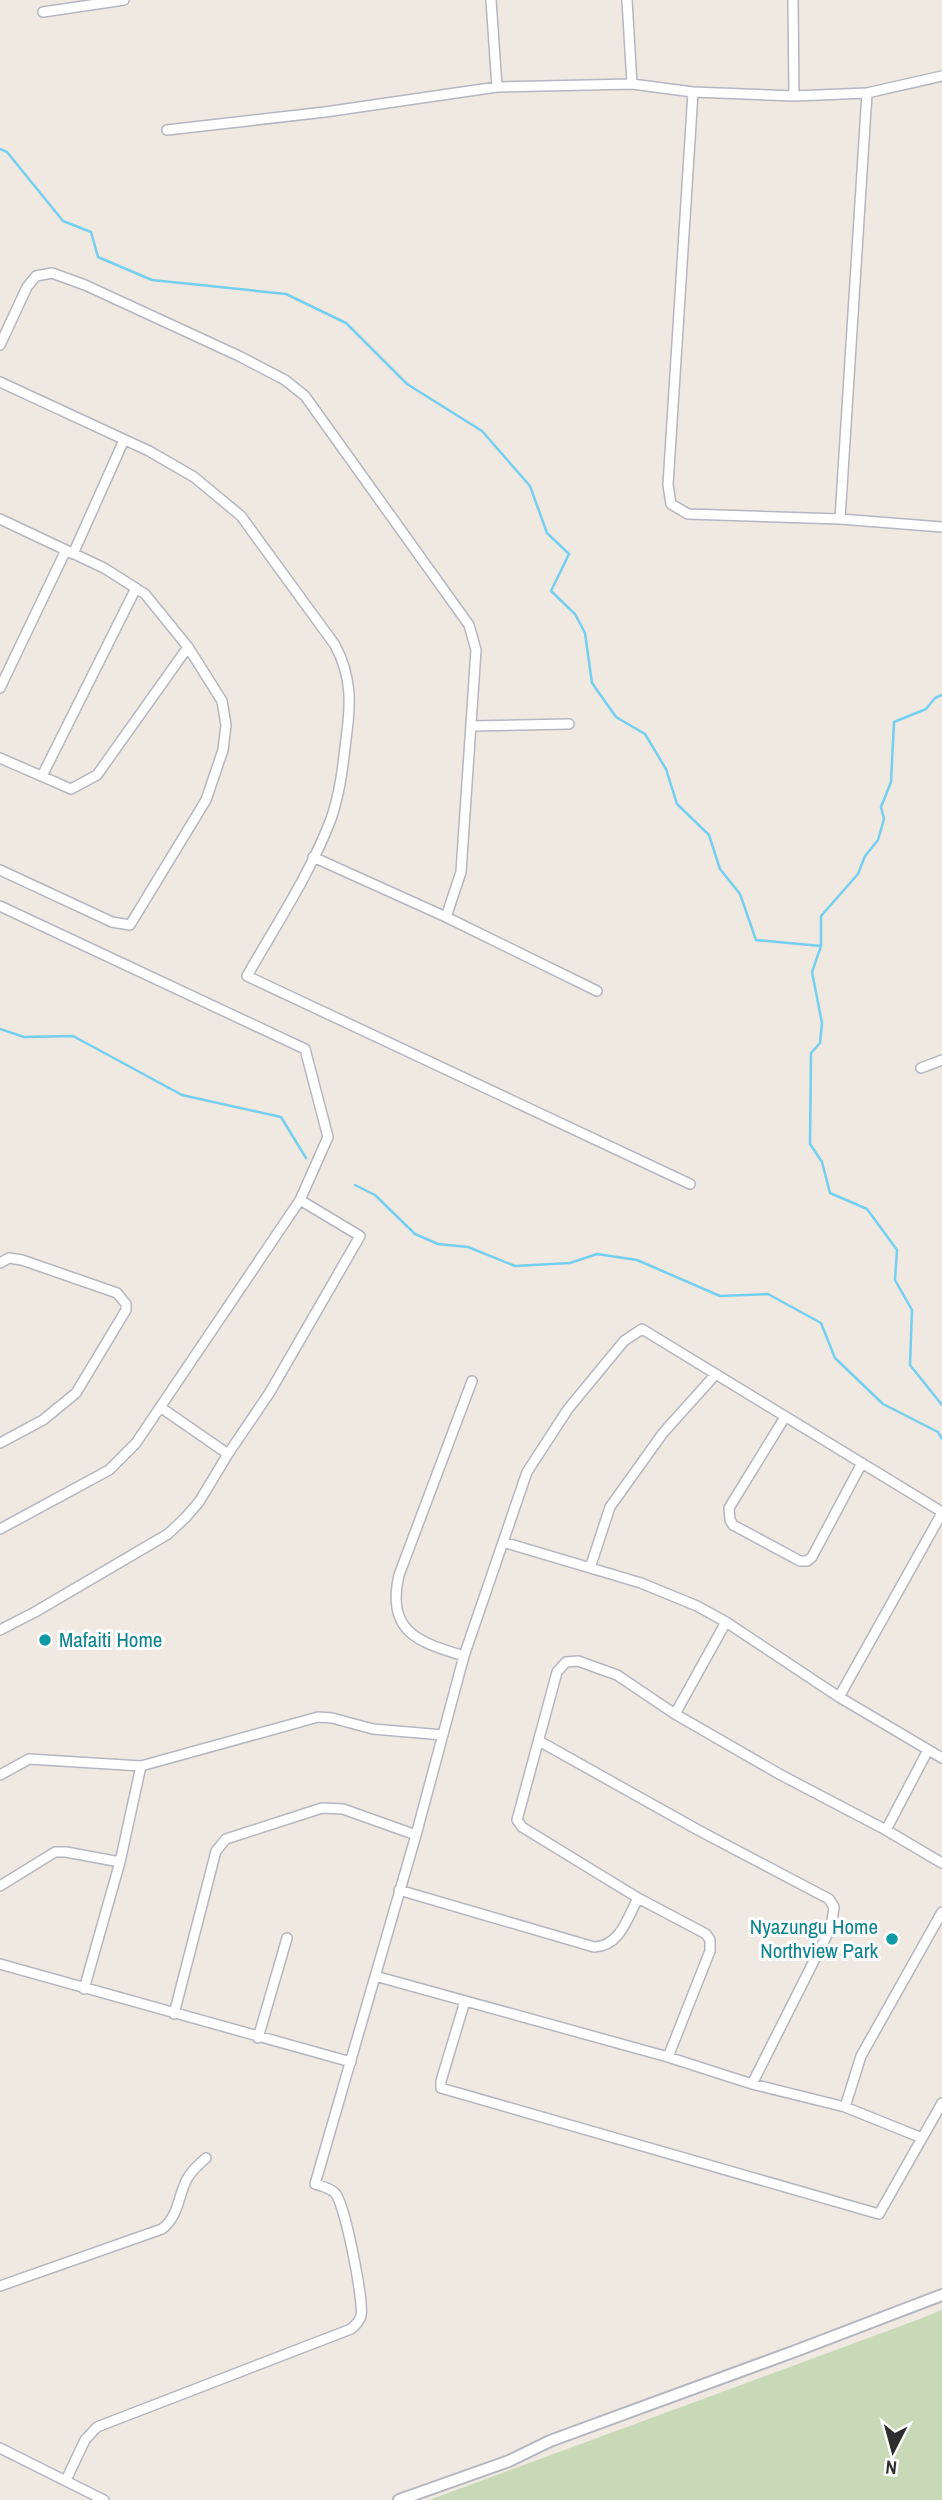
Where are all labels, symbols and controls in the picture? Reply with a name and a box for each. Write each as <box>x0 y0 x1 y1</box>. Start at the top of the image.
place label: Mafaiti Home <box>59 1625 162 1654</box>
marker: Mafaiti Home <box>37 1632 53 1648</box>
place label: Nyazungu Home Northview Park <box>750 1912 878 1965</box>
marker: Nyazungu Home Northview Park <box>884 1931 900 1947</box>
north arrow <box>858 2416 928 2486</box>
text: N <box>884 2454 898 2481</box>

